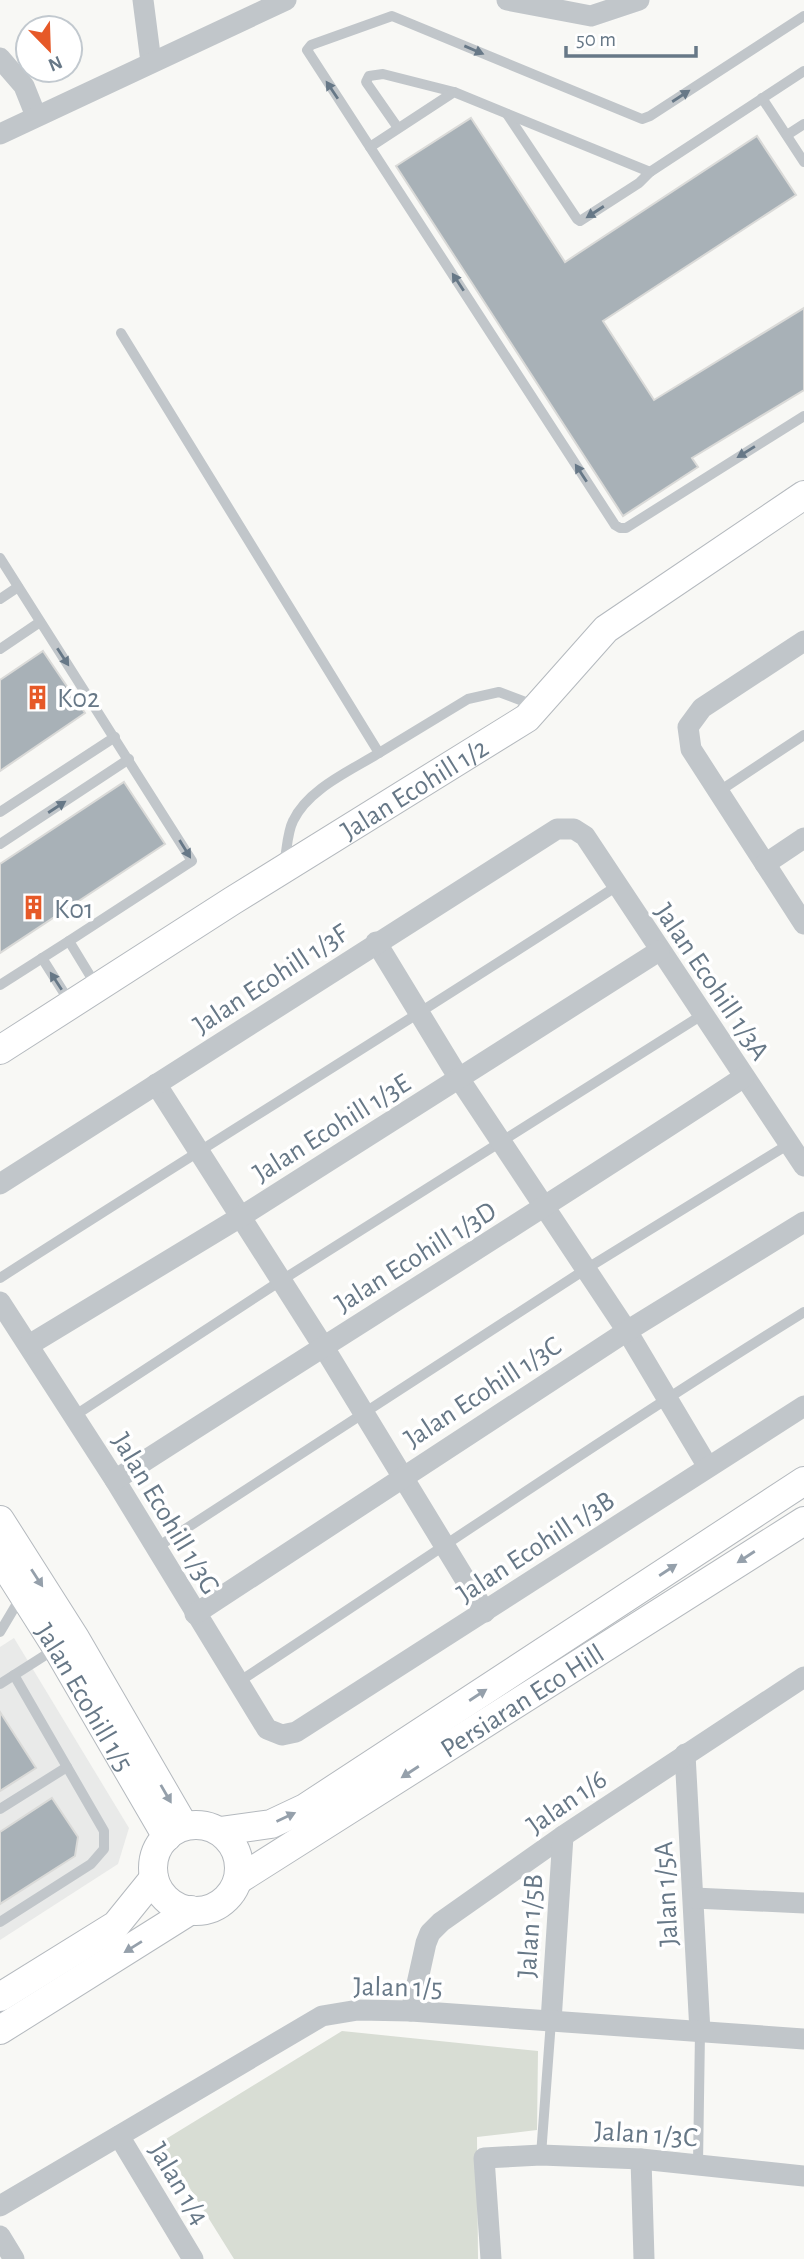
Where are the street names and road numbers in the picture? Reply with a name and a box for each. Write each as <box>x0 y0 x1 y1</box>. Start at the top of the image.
street label: Jalan Ecohill 1/2 <box>337 734 494 846</box>
street label: Jalan Ecohill 1/3A <box>649 899 774 1065</box>
street label: Jalan Ecohill 1/3F <box>189 919 354 1040</box>
street label: Jalan Ecohill 1/3E <box>249 1069 416 1188</box>
street label: Jalan Ecohill 1/3D <box>331 1197 502 1318</box>
street label: Jalan Ecohill 1/3C <box>400 1332 566 1454</box>
street label: Jalan Ecohill 1/3G <box>106 1428 224 1600</box>
street label: Jalan Ecohill 1/3B <box>453 1487 620 1609</box>
street label: Jalan Ecohill 1/5 <box>29 1619 138 1777</box>
street label: Persiaran Eco Hill <box>436 1640 609 1764</box>
street label: Jalan 1/6 <box>522 1765 612 1840</box>
street label: Jalan 1/5A <box>650 1841 684 1947</box>
street label: Jalan 1/5B <box>513 1873 549 1979</box>
street label: Jalan 1/5 <box>353 1973 443 2003</box>
street label: Jalan 1/3C <box>593 2117 698 2153</box>
street label: Jalan 1/4 <box>143 2138 214 2230</box>

